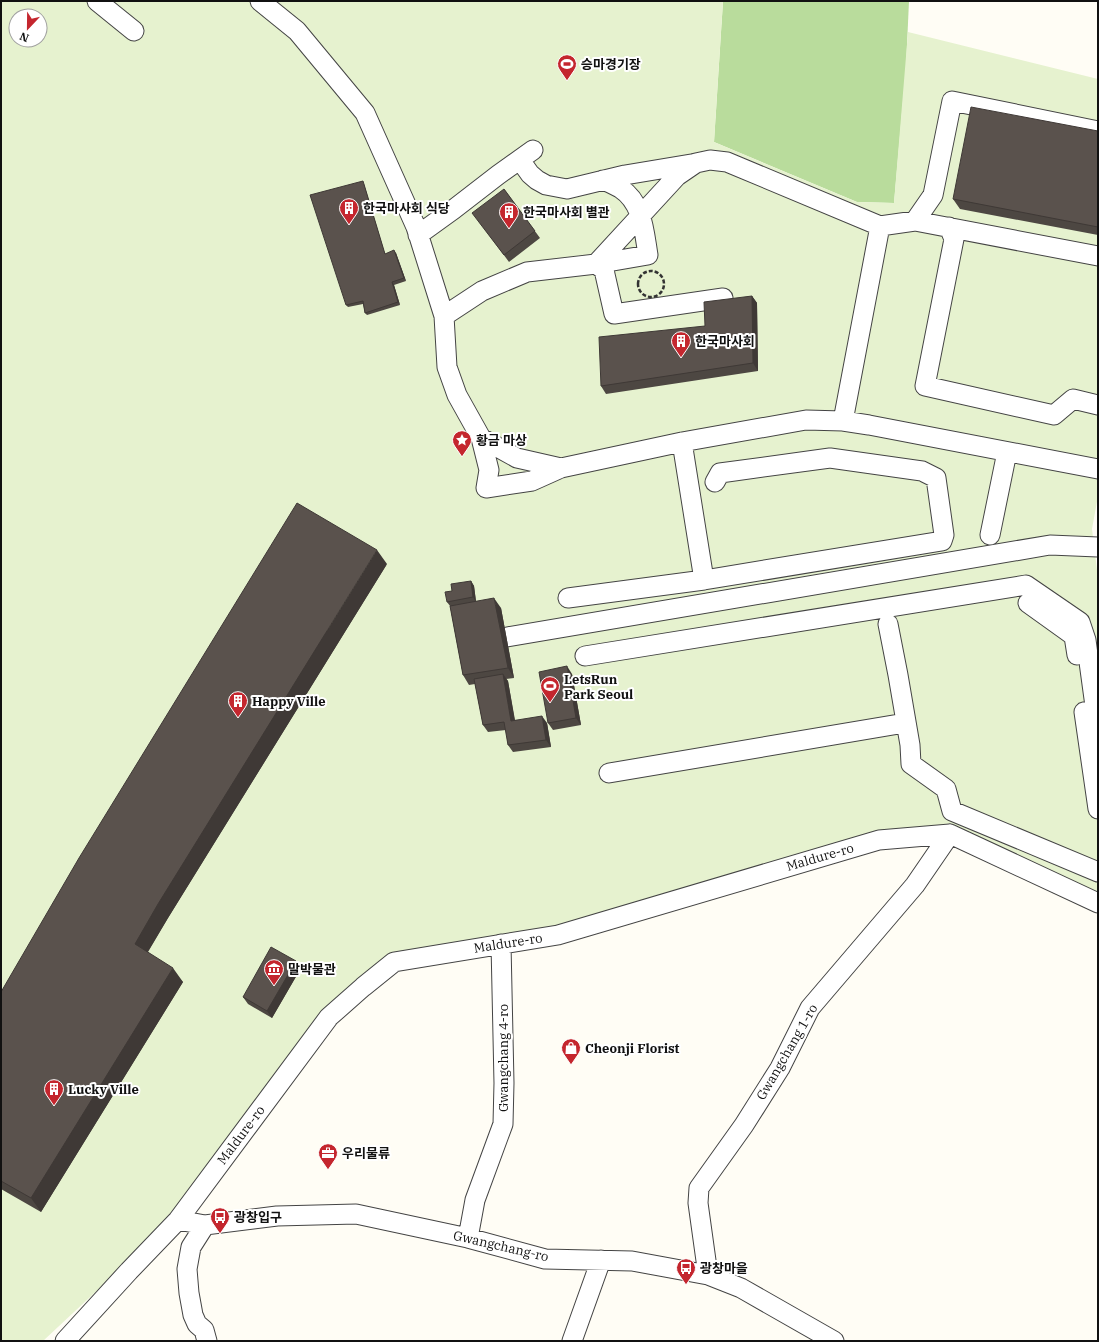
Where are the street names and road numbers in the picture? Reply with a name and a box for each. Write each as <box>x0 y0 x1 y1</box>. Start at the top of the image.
street label: Maldure-ro <box>784 839 856 875</box>
street label: Maldure-ro <box>472 929 544 957</box>
street label: Gwangchang 1-ro <box>753 1001 821 1103</box>
street label: Gwangchang 4-ro <box>495 1004 512 1112</box>
street label: Maldure-ro <box>213 1102 269 1168</box>
street label: Gwangchang-ro <box>452 1227 550 1265</box>

